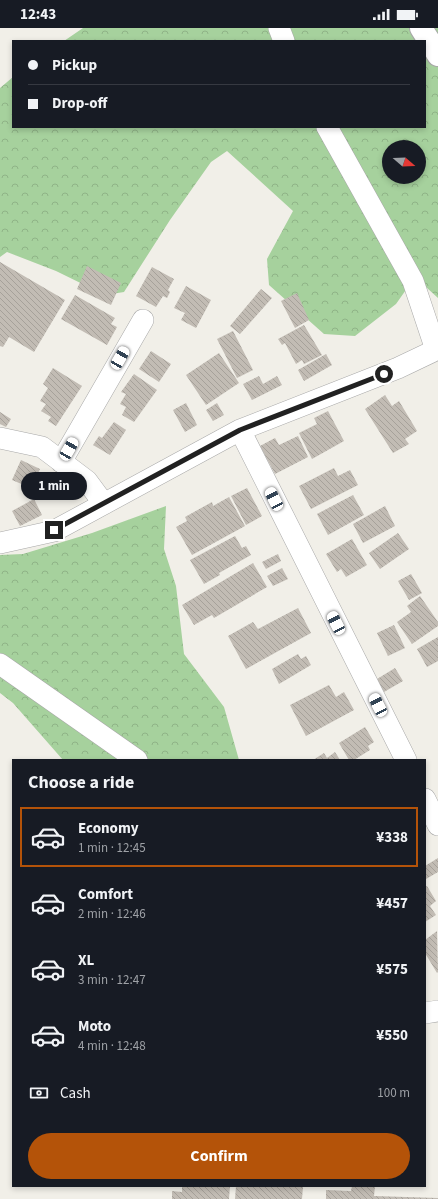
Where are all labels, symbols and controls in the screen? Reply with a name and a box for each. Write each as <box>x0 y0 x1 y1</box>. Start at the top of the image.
text: 12:43 <box>20 4 56 25</box>
text: Pickup <box>52 55 97 76</box>
text: Drop-off <box>52 93 107 114</box>
north arrow <box>382 140 426 184</box>
map controls <box>382 140 426 184</box>
car <box>109 345 131 371</box>
route start <box>375 365 393 383</box>
car <box>58 436 80 462</box>
callout: 1 min <box>21 472 87 500</box>
text: 1 min <box>38 477 70 495</box>
car <box>263 486 285 512</box>
route end <box>45 521 63 539</box>
car <box>325 610 347 636</box>
car <box>367 692 389 718</box>
text: Choose a ride <box>28 770 134 795</box>
text: Economy <box>78 818 139 839</box>
icon: car <box>30 819 66 855</box>
text: ¥338 <box>376 827 408 848</box>
text: 1 min · 12:45 <box>78 839 146 857</box>
text: Comfort <box>78 884 133 905</box>
icon: car <box>30 885 66 921</box>
text: ¥457 <box>376 893 408 914</box>
text: 2 min · 12:46 <box>78 905 146 923</box>
text: XL <box>78 950 94 971</box>
icon: car <box>30 951 66 987</box>
text: ¥575 <box>376 959 408 980</box>
text: 3 min · 12:47 <box>78 971 146 989</box>
text: Moto <box>78 1016 111 1037</box>
icon: car <box>30 1017 66 1053</box>
text: ¥550 <box>376 1025 408 1046</box>
text: 4 min · 12:48 <box>78 1037 146 1055</box>
icon: cash <box>28 1082 50 1104</box>
text: Cash <box>60 1083 91 1104</box>
text: 100 m <box>377 1084 410 1102</box>
button: Confirm <box>28 1133 410 1179</box>

